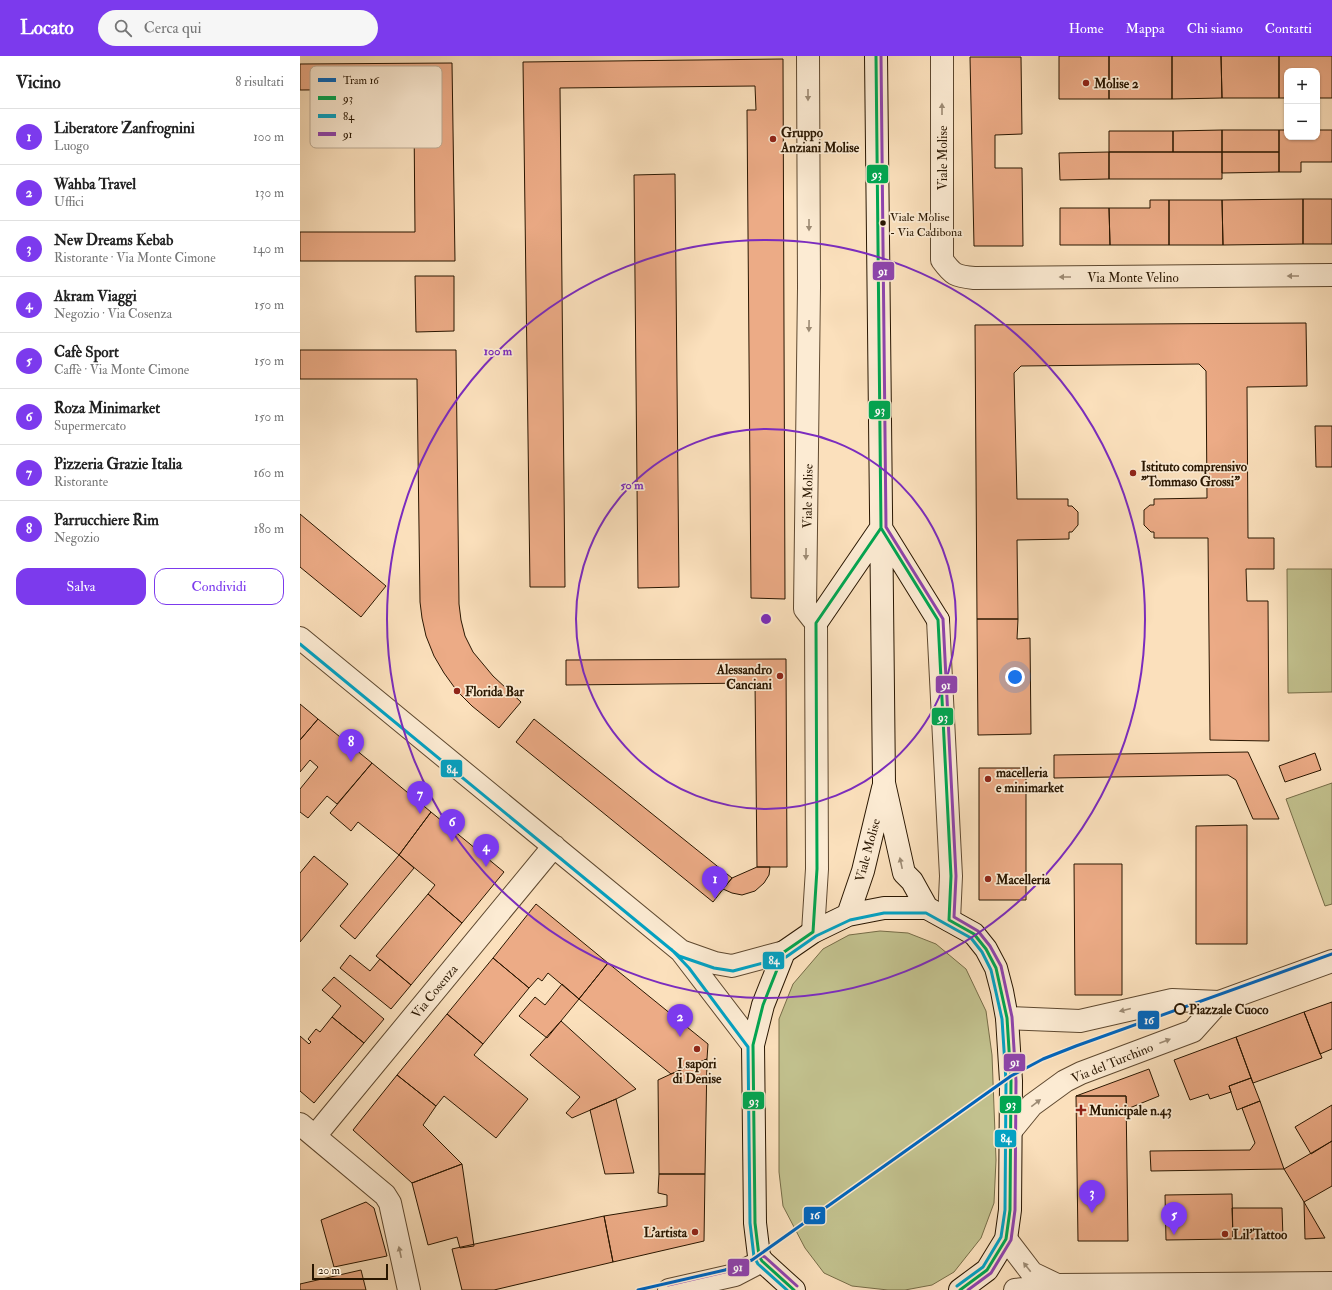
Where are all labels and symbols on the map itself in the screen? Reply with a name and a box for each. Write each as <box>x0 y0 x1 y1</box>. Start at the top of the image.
legend <box>310 66 442 148</box>
text: Tram 16 <box>343 74 380 87</box>
place label: Molise 2 <box>1093 76 1139 92</box>
marker: Molise 2 <box>1081 78 1091 88</box>
one-way arrow <box>805 89 811 102</box>
text: 93 <box>342 92 353 105</box>
one-way arrow <box>939 102 945 115</box>
text: 84 <box>343 110 355 123</box>
place label: Gruppo Anziani Molise <box>780 125 860 156</box>
street label: Viale Molise <box>935 125 951 190</box>
text: 91 <box>342 128 353 141</box>
marker: Gruppo Anziani Molise <box>768 134 778 144</box>
line badge: 93 <box>866 164 889 184</box>
text: 93 <box>871 168 882 181</box>
place label: Viale Molise - Via Cadibona <box>890 210 963 240</box>
marker: Viale Molise - Via Cadibona <box>878 218 888 228</box>
one-way arrow <box>806 219 812 232</box>
line badge: 91 <box>872 261 895 281</box>
text: 91 <box>877 265 888 278</box>
street label: Via Monte Velino <box>1087 270 1179 286</box>
one-way arrow <box>1286 273 1299 279</box>
one-way arrow <box>1058 274 1071 280</box>
one-way arrow <box>806 320 812 333</box>
text: 100 m <box>484 344 513 359</box>
line badge: 93 <box>868 400 891 420</box>
text: 93 <box>874 404 885 417</box>
place label: Istituto comprensivo "Tommaso Grossi" <box>1141 459 1248 490</box>
street label: Viale Molise <box>799 463 817 528</box>
marker: Istituto comprensivo "Tommaso Grossi" <box>1128 468 1138 478</box>
text: 50 m <box>620 478 644 493</box>
one-way arrow <box>803 548 809 561</box>
centre of rings <box>759 612 773 626</box>
place label: Alessandro Canciani <box>716 662 773 693</box>
your location <box>1005 667 1025 687</box>
marker: Alessandro Canciani <box>775 671 785 681</box>
line badge: 91 <box>935 675 958 694</box>
text: 91 <box>940 679 951 692</box>
place label: Florida Bar <box>465 684 525 700</box>
marker: Florida Bar <box>452 686 462 696</box>
line badge: 93 <box>931 707 954 726</box>
text: 93 <box>937 711 948 724</box>
pin: 8 <box>338 729 364 762</box>
line badge: 84 <box>440 759 463 778</box>
text: 84 <box>446 763 459 777</box>
place label: macelleria e minimarket <box>996 765 1065 796</box>
marker: macelleria e minimarket <box>983 774 993 784</box>
pin: 7 <box>407 781 433 814</box>
pin: 6 <box>439 809 465 842</box>
street label: Viale Molise <box>852 816 884 884</box>
pin: 4 <box>473 834 499 867</box>
one-way arrow <box>898 857 904 869</box>
pin: 1 <box>702 866 728 899</box>
place label: Macelleria <box>995 872 1051 888</box>
marker: Macelleria <box>983 874 993 884</box>
line badge: 84 <box>762 951 785 970</box>
text: 84 <box>768 954 781 968</box>
street label: Via Cosenza <box>408 961 462 1022</box>
place label: Piazzale Cuoco <box>1189 1002 1269 1018</box>
marker: Piazzale Cuoco <box>1174 1003 1186 1015</box>
pin: 2 <box>667 1004 693 1037</box>
one-way arrow <box>1119 1007 1131 1013</box>
line badge: 16 <box>1137 1010 1160 1030</box>
text: 16 <box>1144 1014 1155 1027</box>
one-way arrow <box>1159 1038 1171 1044</box>
street label: Via del Turchino <box>1069 1039 1156 1087</box>
marker: I sapori di Denise <box>692 1044 702 1054</box>
line badge: 91 <box>1003 1053 1026 1072</box>
place label: I sapori di Denise <box>673 1056 722 1087</box>
text: 91 <box>1009 1056 1020 1069</box>
line badge: 93 <box>742 1091 765 1110</box>
text: 93 <box>748 1095 759 1108</box>
line badge: 93 <box>999 1095 1022 1114</box>
text: 93 <box>1005 1098 1016 1111</box>
one-way arrow <box>1030 1099 1041 1107</box>
place label: Municipale n.43 <box>1088 1103 1172 1120</box>
marker: Municipale n.43 <box>1076 1105 1086 1115</box>
line badge: 84 <box>994 1129 1017 1148</box>
text: 84 <box>1000 1132 1013 1146</box>
pin: 3 <box>1079 1180 1105 1213</box>
pin: 5 <box>1161 1202 1187 1235</box>
line badge: 16 <box>803 1206 826 1225</box>
text: 16 <box>810 1209 821 1222</box>
place label: L'artista <box>644 1225 688 1241</box>
marker: L'artista <box>690 1227 700 1237</box>
place label: Lil'Tattoo <box>1233 1227 1288 1243</box>
marker: Lil'Tattoo <box>1220 1229 1230 1239</box>
one-way arrow <box>397 1246 403 1258</box>
line badge: 91 <box>727 1258 750 1277</box>
text: 91 <box>732 1261 743 1274</box>
one-way arrow <box>1023 1261 1032 1272</box>
scale bar <box>312 1262 388 1281</box>

